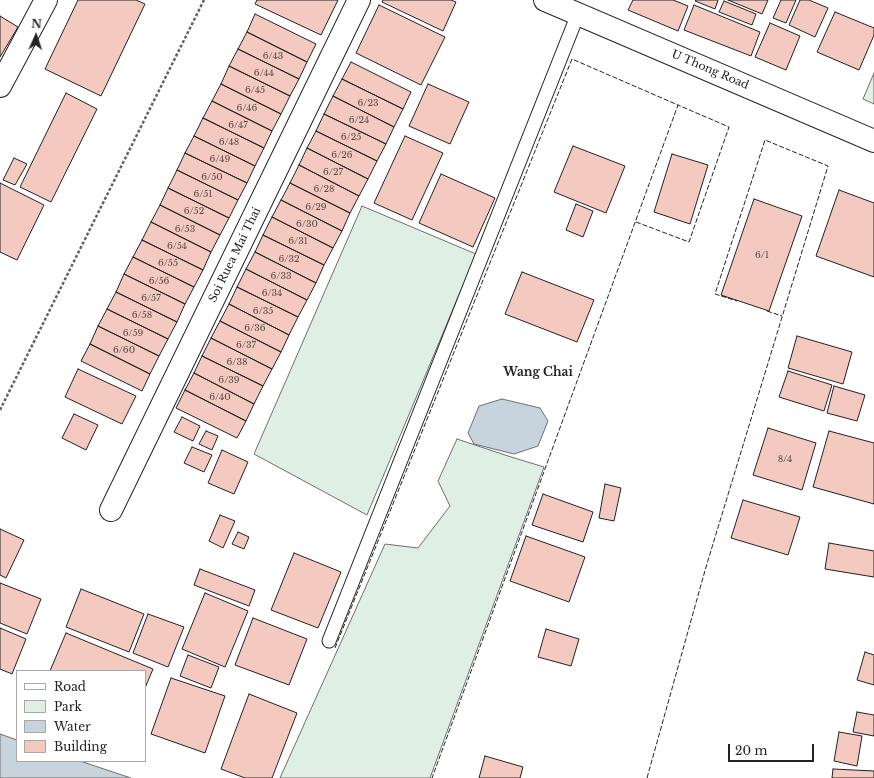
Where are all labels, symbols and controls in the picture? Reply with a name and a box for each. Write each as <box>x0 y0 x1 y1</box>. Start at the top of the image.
north arrow <box>16 16 56 56</box>
text: N <box>31 17 42 31</box>
street label: U Thong Road <box>669 48 751 92</box>
house number: 6/43 <box>263 51 283 61</box>
house number: 6/44 <box>254 68 274 78</box>
house number: 6/45 <box>245 85 265 95</box>
house number: 6/23 <box>357 98 379 108</box>
house number: 6/46 <box>237 103 257 113</box>
house number: 6/24 <box>349 115 369 125</box>
house number: 6/47 <box>228 120 248 130</box>
house number: 6/25 <box>341 132 361 142</box>
house number: 6/48 <box>219 137 239 147</box>
house number: 6/26 <box>331 150 353 160</box>
house number: 6/49 <box>210 154 230 164</box>
house number: 6/27 <box>323 167 343 177</box>
house number: 6/50 <box>201 172 223 182</box>
house number: 6/28 <box>314 184 334 194</box>
house number: 6/51 <box>194 189 212 199</box>
house number: 6/29 <box>305 202 327 212</box>
street label: Soi Ruea Mai Thai <box>206 205 264 305</box>
house number: 6/52 <box>184 206 204 216</box>
house number: 6/30 <box>296 219 318 229</box>
house number: 6/53 <box>175 224 195 234</box>
house number: 6/31 <box>288 236 308 246</box>
house number: 6/54 <box>167 241 187 251</box>
house number: 6/1 <box>755 250 769 260</box>
house number: 6/32 <box>278 254 300 264</box>
house number: 6/55 <box>158 258 178 268</box>
house number: 6/33 <box>270 271 292 281</box>
house number: 6/56 <box>149 276 169 286</box>
house number: 6/34 <box>262 288 282 298</box>
house number: 6/57 <box>141 293 161 303</box>
house number: 6/35 <box>253 306 273 316</box>
house number: 6/58 <box>132 310 152 320</box>
house number: 6/36 <box>244 323 266 333</box>
house number: 6/59 <box>123 328 143 338</box>
house number: 6/37 <box>236 340 256 350</box>
house number: 6/60 <box>113 345 135 355</box>
house number: 6/38 <box>227 357 247 367</box>
district label: Wang Chai <box>503 366 573 380</box>
house number: 6/39 <box>218 375 240 385</box>
house number: 6/40 <box>209 392 231 402</box>
house number: 8/4 <box>778 454 792 464</box>
legend <box>16 670 146 762</box>
text: Road <box>54 679 86 694</box>
text: Park <box>54 699 82 714</box>
text: Water <box>54 719 91 734</box>
scale bar <box>730 736 816 762</box>
text: Building <box>54 739 107 754</box>
text: 20 m <box>735 743 767 758</box>

